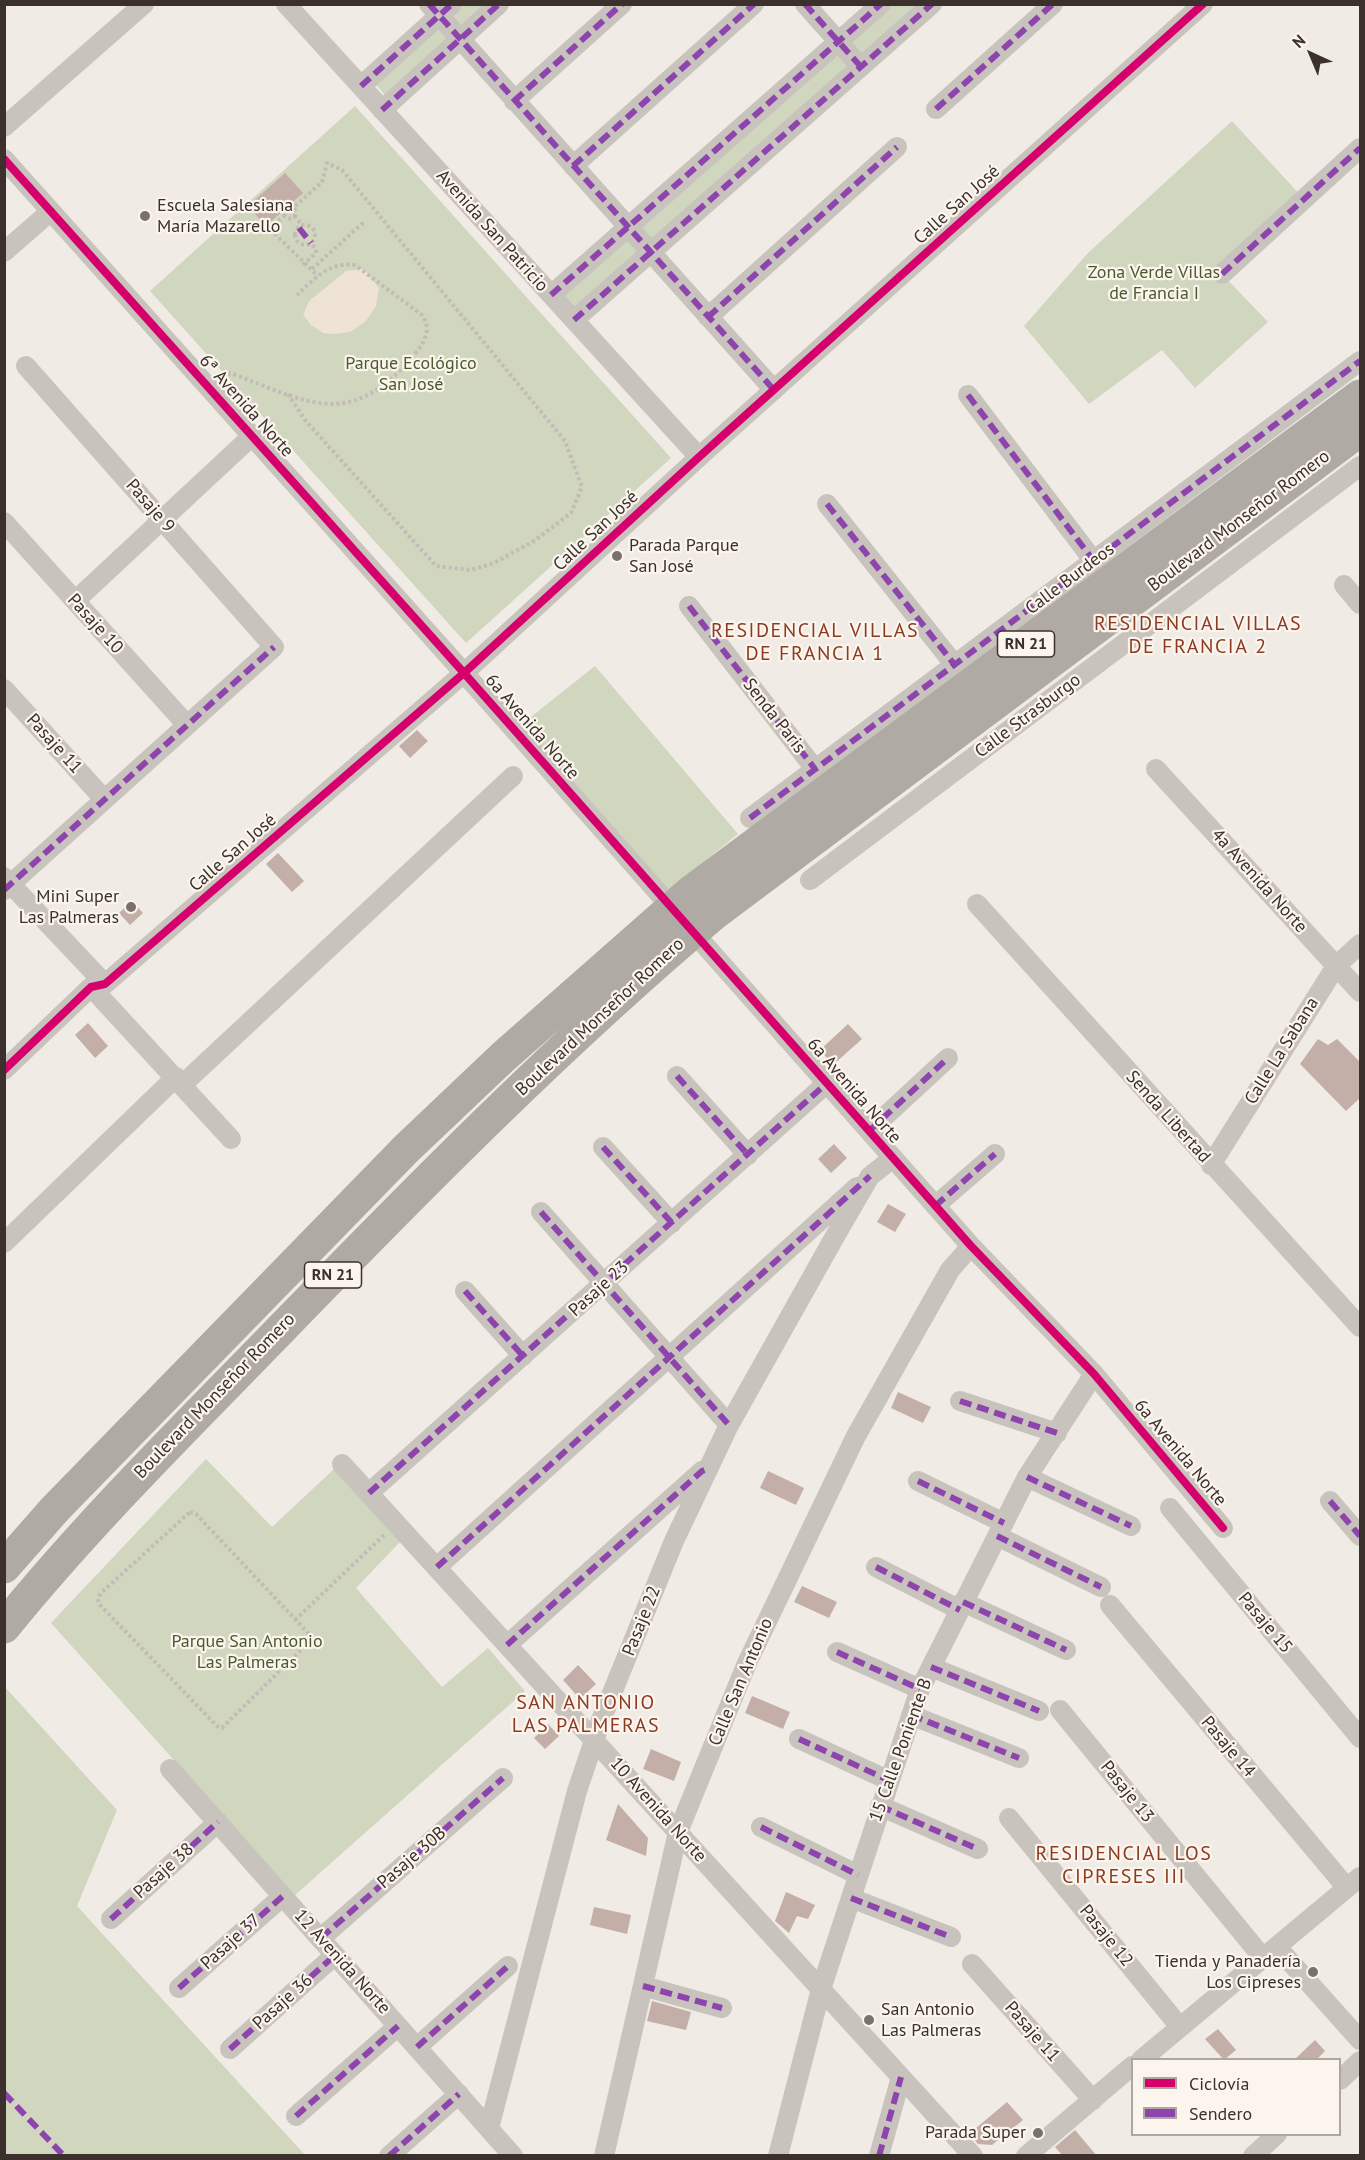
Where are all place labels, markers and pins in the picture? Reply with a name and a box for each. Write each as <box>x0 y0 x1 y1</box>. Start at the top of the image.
place label: Escuela Salesiana María Mazarello <box>157 195 293 238</box>
marker: Escuela Salesiana María Mazarello <box>138 209 152 223</box>
place label: Parada Parque San José <box>629 535 739 578</box>
marker: Parada Parque San José <box>610 549 624 563</box>
place label: Mini Super Las Palmeras <box>19 886 119 928</box>
marker: Mini Super Las Palmeras <box>124 900 138 914</box>
place label: Tienda y Panadería Los Cipreses <box>1155 1951 1301 1994</box>
marker: Tienda y Panadería Los Cipreses <box>1306 1965 1320 1979</box>
place label: San Antonio Las Palmeras <box>881 1999 981 2042</box>
marker: San Antonio Las Palmeras <box>862 2013 876 2027</box>
place label: Parada Super <box>925 2122 1026 2144</box>
marker: Parada Super <box>1031 2126 1045 2140</box>

